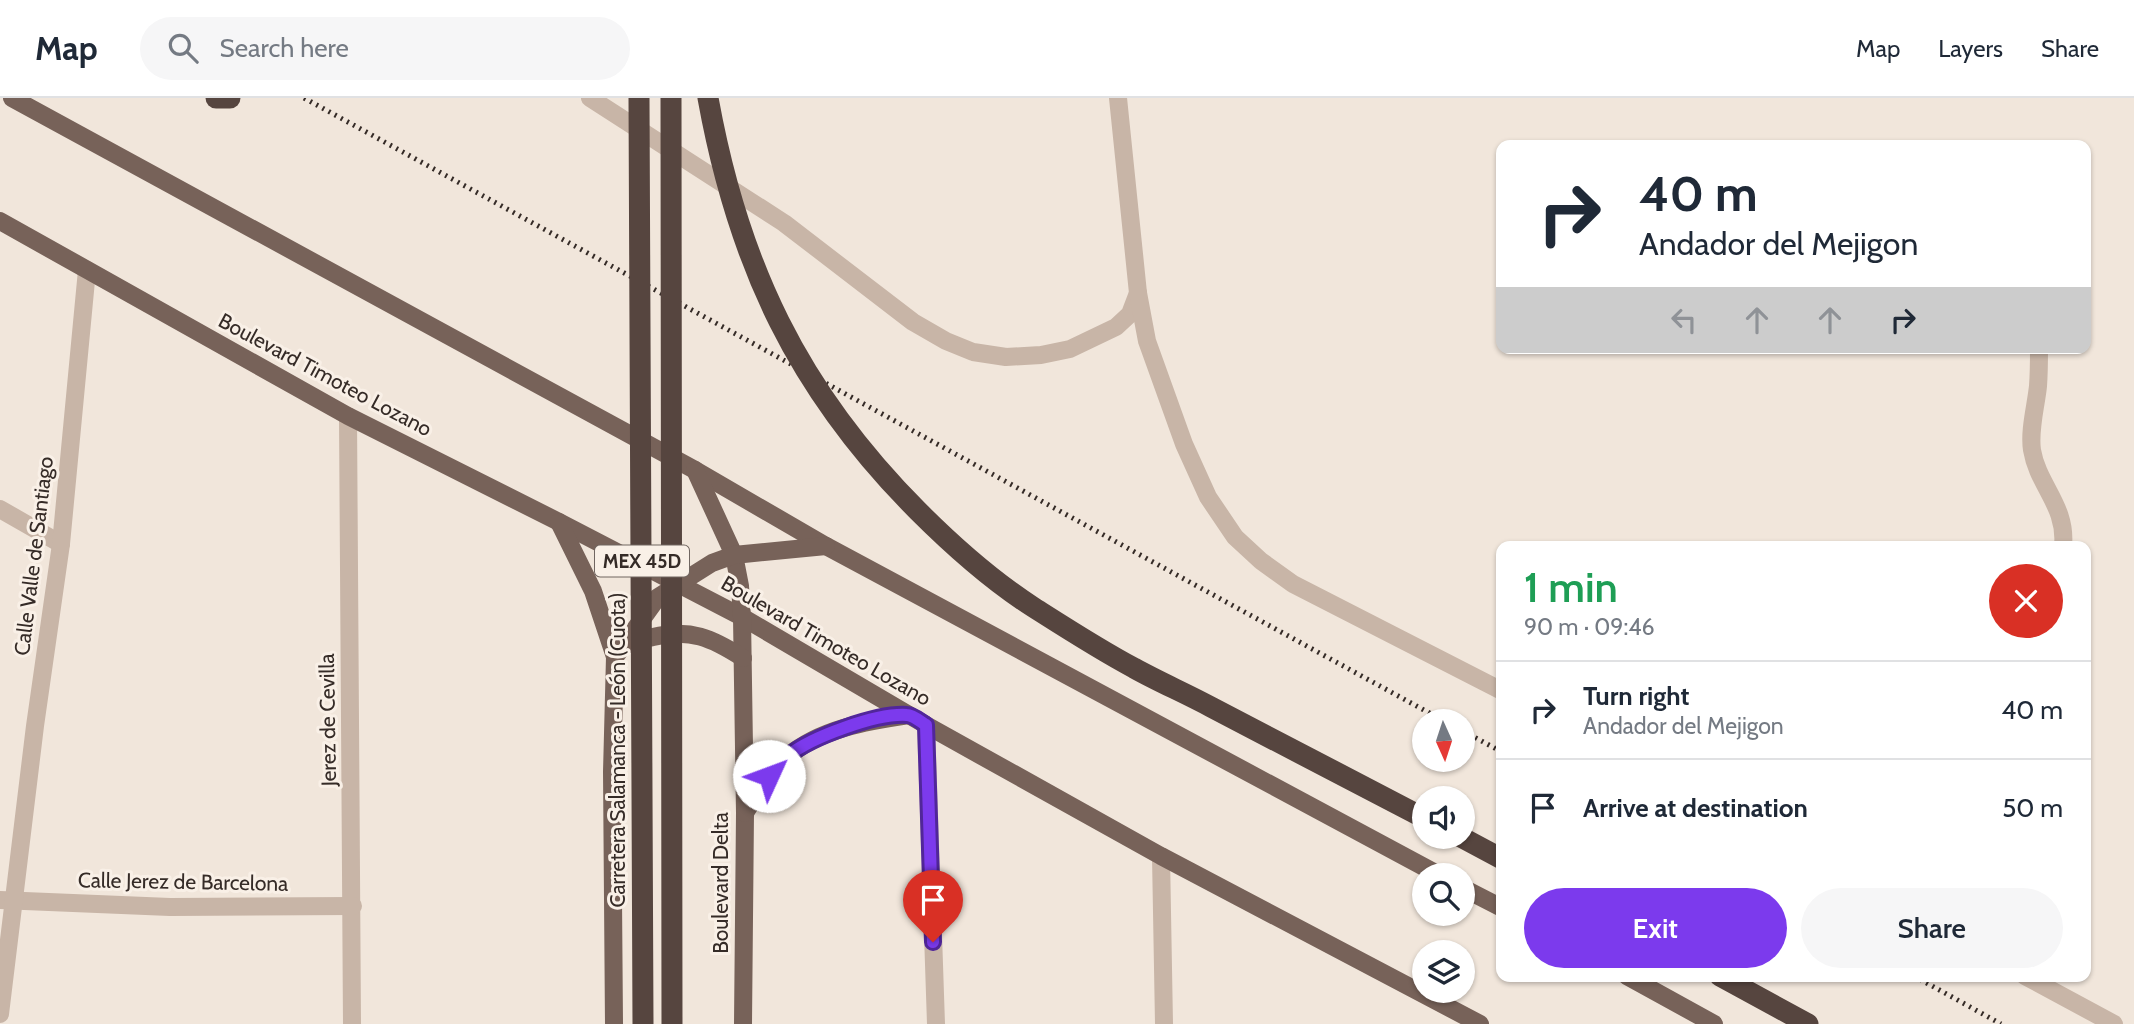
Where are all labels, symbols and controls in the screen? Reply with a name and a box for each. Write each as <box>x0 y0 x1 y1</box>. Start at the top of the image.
search box <box>140 17 630 80</box>
text: Map <box>35 28 98 68</box>
icon: search <box>164 29 202 67</box>
text: Search here <box>220 32 349 64</box>
text: Map <box>1856 34 1900 63</box>
text: Layers <box>1938 34 2003 63</box>
text: Share <box>2041 34 2099 63</box>
text: 40 m <box>1639 164 1758 223</box>
icon: right <box>1524 168 1615 259</box>
text: Andador del Mejigon <box>1639 224 1918 263</box>
icon: left <box>1665 301 1703 339</box>
icon: ahead <box>1738 301 1776 339</box>
icon: ahead <box>1811 301 1849 339</box>
icon: right <box>1884 301 1922 339</box>
street label: Boulevard Timoteo Lozano <box>214 308 436 441</box>
street label: Calle Valle de Santiago <box>9 455 58 657</box>
road number: MEX 45D <box>595 545 689 576</box>
text: 1 min <box>1524 561 1618 613</box>
button: close <box>1989 564 2063 638</box>
street label: Boulevard Timoteo Lozano <box>717 570 935 711</box>
street label: Carretera Salamanca - León (Cuota) <box>605 592 630 908</box>
text: 90 m · 09:46 <box>1524 613 1655 641</box>
street label: Jerez de Cevilla <box>314 653 341 788</box>
text: Turn right <box>1583 680 1689 712</box>
icon: right <box>1524 691 1562 729</box>
text: 40 m <box>2001 694 2063 726</box>
north arrow <box>1412 709 1475 772</box>
map controls <box>1412 709 1475 1003</box>
text: Andador del Mejigon <box>1583 712 1784 740</box>
position arrow <box>732 739 806 813</box>
button: sound <box>1412 786 1475 849</box>
icon: arrive <box>1524 789 1562 827</box>
text: Arrive at destination <box>1583 792 1808 824</box>
text: 50 m <box>2002 792 2063 824</box>
street label: Boulevard Delta <box>708 812 733 954</box>
button: search <box>1412 863 1475 926</box>
street label: Calle Jerez de Barcelona <box>78 867 288 896</box>
pin <box>903 870 963 942</box>
icon: arrive <box>914 881 952 919</box>
button: Exit <box>1524 888 1787 968</box>
button: Share <box>1801 888 2063 968</box>
button: layers <box>1412 940 1475 1003</box>

